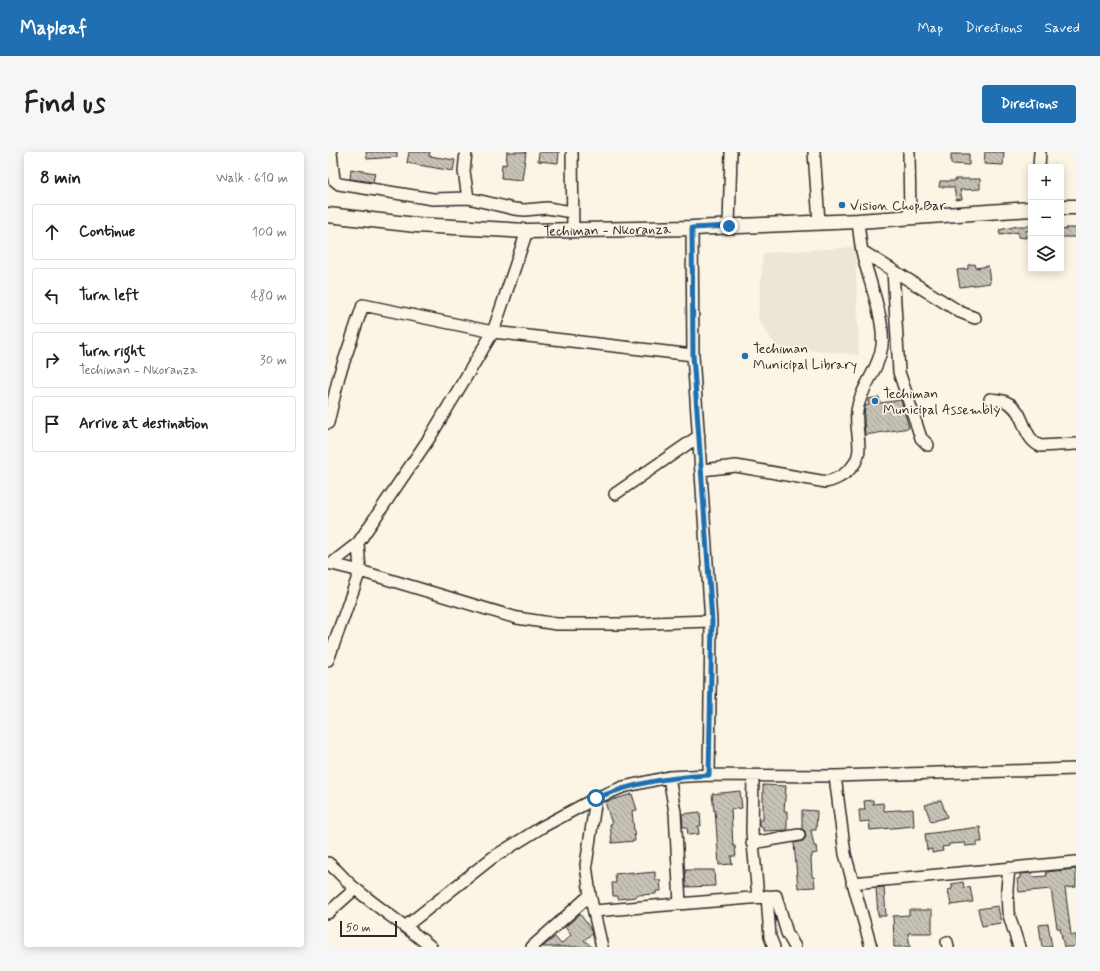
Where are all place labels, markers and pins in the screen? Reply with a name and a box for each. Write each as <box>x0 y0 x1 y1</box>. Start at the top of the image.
place label: Vision Chop Bar <box>850 197 946 215</box>
marker: Vision Chop Bar <box>837 200 847 210</box>
place label: Techiman Municipal Library <box>753 340 857 374</box>
marker: Techiman Municipal Library <box>740 351 750 361</box>
place label: Techiman Municipal Assembly <box>883 385 1000 419</box>
marker: Techiman Municipal Assembly <box>870 396 880 406</box>

